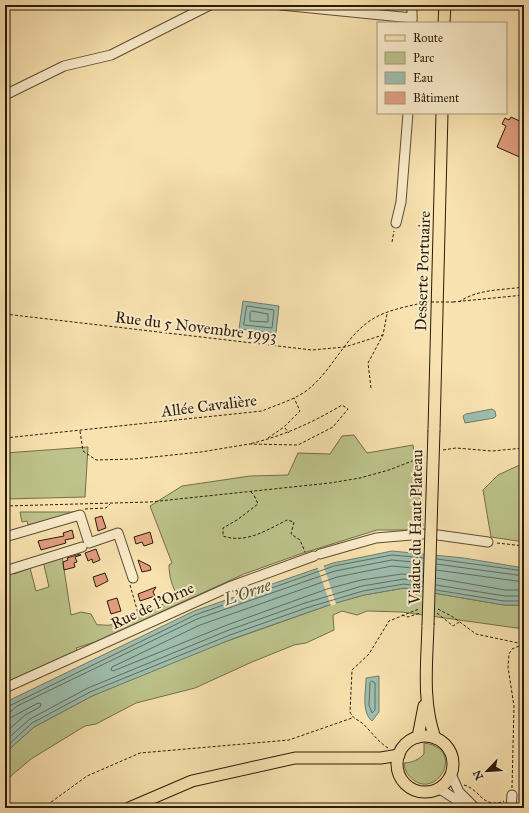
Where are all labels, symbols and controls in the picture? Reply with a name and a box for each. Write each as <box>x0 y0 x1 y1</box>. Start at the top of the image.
legend <box>377 22 507 114</box>
text: Route <box>413 31 443 45</box>
text: Parc <box>413 51 434 65</box>
text: Eau <box>413 71 434 85</box>
text: Bâtiment <box>413 91 460 105</box>
street label: Desserte Portuaire <box>411 210 434 331</box>
street label: Rue du 5 Novembre 1993 <box>114 307 278 346</box>
street label: Allée Cavalière <box>159 390 258 421</box>
street label: Viaduc du Haut Plateau <box>405 449 426 606</box>
water label: L'Orne <box>220 574 274 611</box>
street label: Rue de l'Orne <box>108 578 197 633</box>
north arrow <box>467 751 507 791</box>
text: N <box>470 767 486 782</box>

